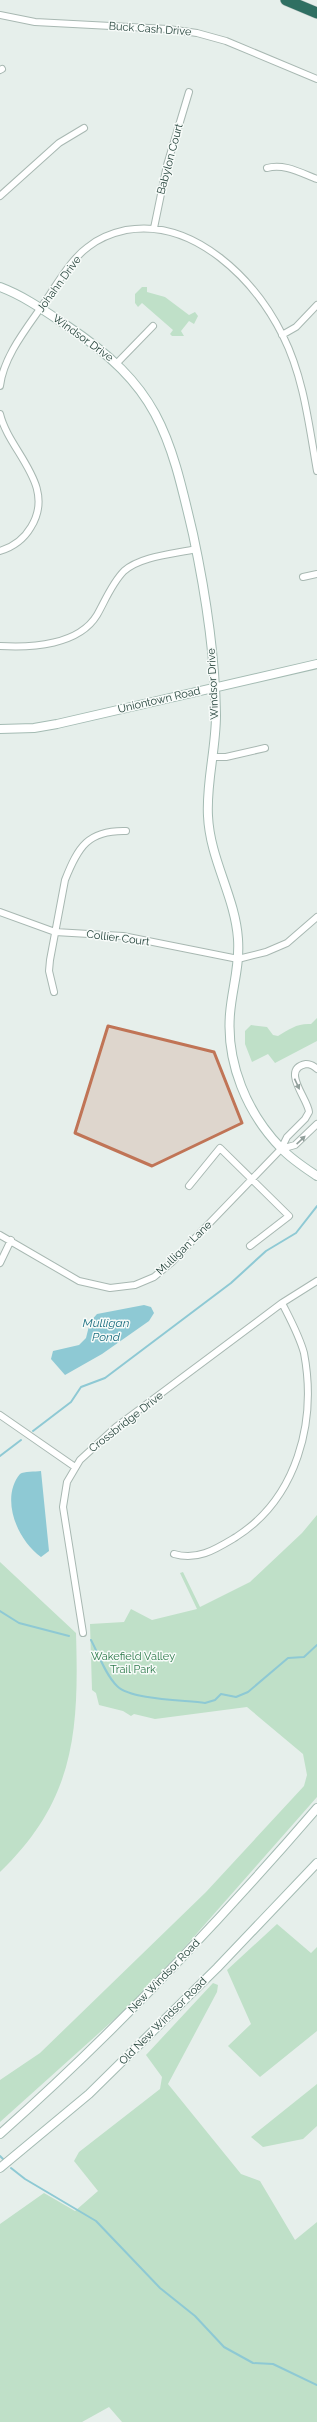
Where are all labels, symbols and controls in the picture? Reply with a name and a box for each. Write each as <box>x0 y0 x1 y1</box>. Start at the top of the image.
street label: Buck Cash Drive <box>108 20 192 38</box>
street label: Babylon Court <box>154 122 186 196</box>
street label: Johahn Drive <box>34 253 84 315</box>
street label: Windsor Drive <box>50 312 116 365</box>
street label: Windsor Drive <box>205 647 221 720</box>
street label: Uniontown Road <box>116 684 202 716</box>
street label: Collier Court <box>86 928 151 948</box>
one-way arrow <box>294 1078 300 1090</box>
one-way arrow <box>296 1135 306 1144</box>
street label: Mulligan Lane <box>154 1218 215 1278</box>
water label: Mulligan Pond <box>83 1316 130 1344</box>
street label: Crossbridge Drive <box>86 1389 166 1455</box>
park label: Wakefield Valley Trail Park <box>91 1650 175 1676</box>
street label: New Windsor Road <box>125 1936 203 2016</box>
street label: Old New Windsor Road <box>117 1974 210 2067</box>

